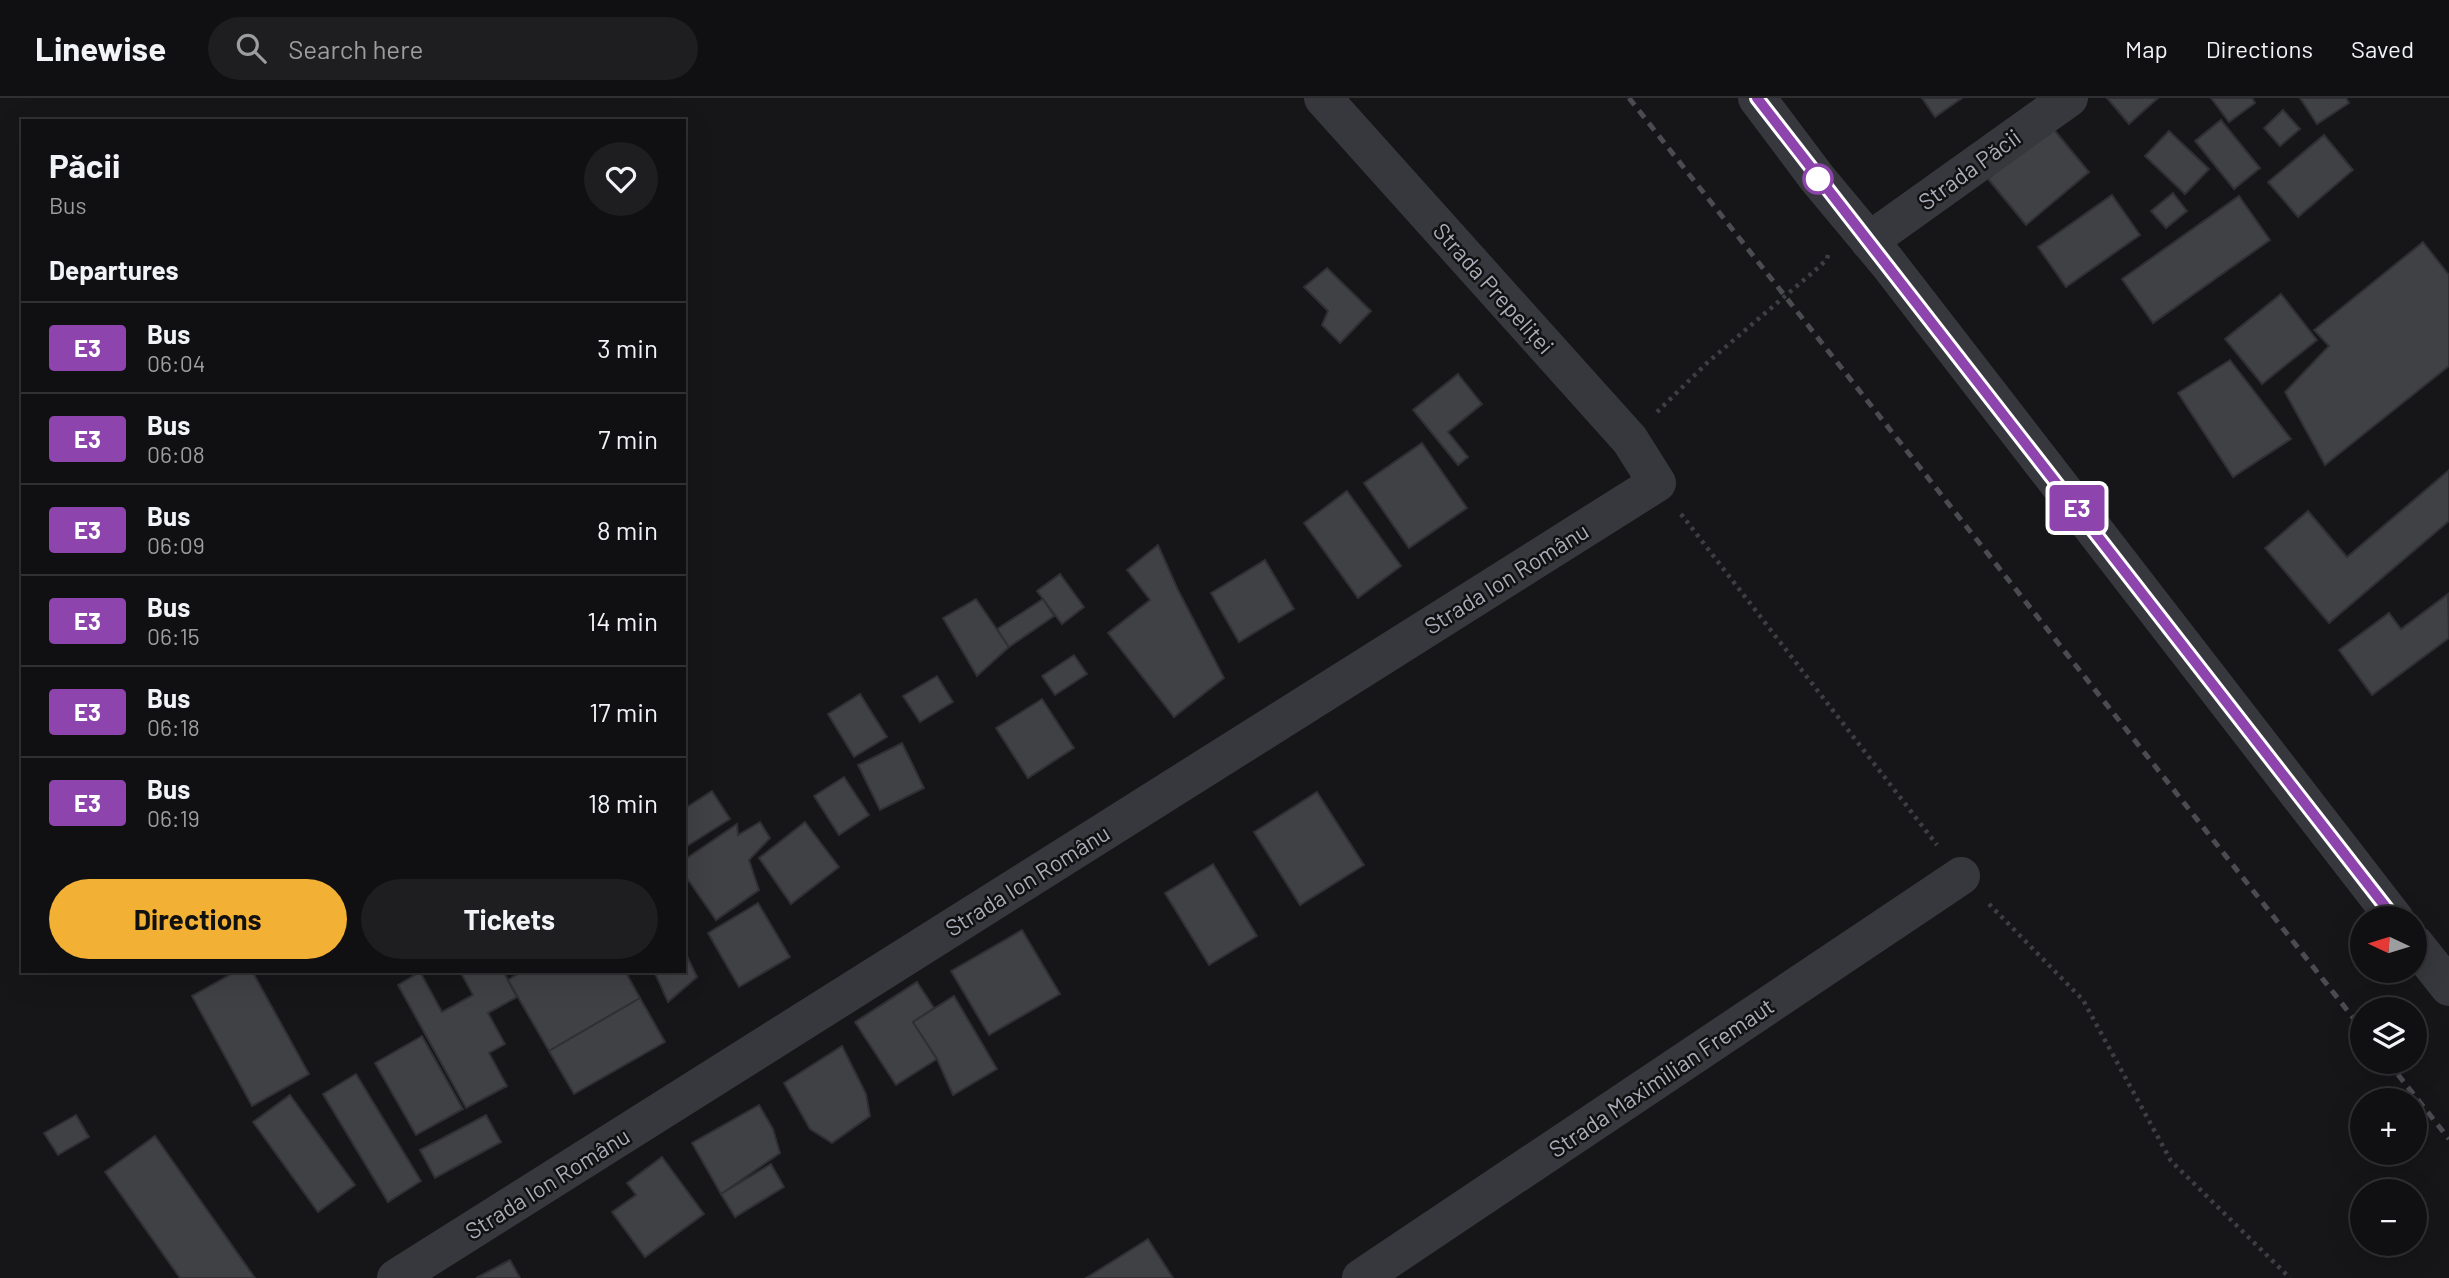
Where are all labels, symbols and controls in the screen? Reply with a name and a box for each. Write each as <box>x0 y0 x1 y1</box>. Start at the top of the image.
search box <box>208 17 698 80</box>
text: Linewise <box>35 28 166 68</box>
icon: search <box>232 29 270 67</box>
text: Search here <box>288 33 423 64</box>
text: Map <box>2125 34 2168 63</box>
text: Directions <box>2206 34 2313 63</box>
text: Saved <box>2351 34 2414 63</box>
street label: Strada Păcii <box>1912 123 2026 215</box>
button: heart <box>584 142 658 216</box>
text: Păcii <box>49 145 120 185</box>
unlabelled marker <box>1803 164 1833 194</box>
text: Bus <box>49 191 87 219</box>
street label: Strada Prepeliței <box>1428 217 1560 359</box>
text: Departures <box>49 254 179 285</box>
text: Bus <box>147 318 190 349</box>
text: 3 min <box>597 332 658 363</box>
text: E3 <box>74 333 101 362</box>
text: 06:04 <box>147 349 205 377</box>
text: Bus <box>147 409 190 440</box>
text: 7 min <box>598 423 658 454</box>
text: E3 <box>74 424 101 453</box>
text: 06:08 <box>147 440 205 468</box>
line badge: E3 <box>2046 485 2108 531</box>
text: E3 <box>2064 493 2090 522</box>
text: Bus <box>147 500 190 531</box>
text: 8 min <box>597 514 658 545</box>
text: E3 <box>74 515 101 544</box>
street label: Strada Ion Românu <box>1419 516 1593 640</box>
text: 06:09 <box>147 531 205 559</box>
text: Bus <box>147 591 190 622</box>
text: 14 min <box>587 605 658 636</box>
text: E3 <box>74 606 101 635</box>
text: 06:15 <box>147 622 200 650</box>
text: Bus <box>147 682 190 713</box>
text: 17 min <box>589 696 658 727</box>
text: E3 <box>74 697 101 726</box>
text: 06:18 <box>147 713 200 741</box>
text: Bus <box>147 773 190 804</box>
text: 18 min <box>588 787 658 818</box>
text: E3 <box>74 788 101 817</box>
text: 06:19 <box>147 804 200 832</box>
street label: Strada Ion Românu <box>940 818 1114 942</box>
button: Directions <box>49 879 347 959</box>
button: Tickets <box>361 879 658 959</box>
north arrow <box>2350 906 2427 984</box>
map controls <box>2350 906 2427 1256</box>
street label: Strada Maximilian Fremaut <box>1543 991 1779 1163</box>
button: layers <box>2350 997 2427 1074</box>
button: + <box>2350 1088 2427 1165</box>
street label: Strada Ion Românu <box>460 1121 634 1245</box>
button: − <box>2350 1179 2427 1256</box>

